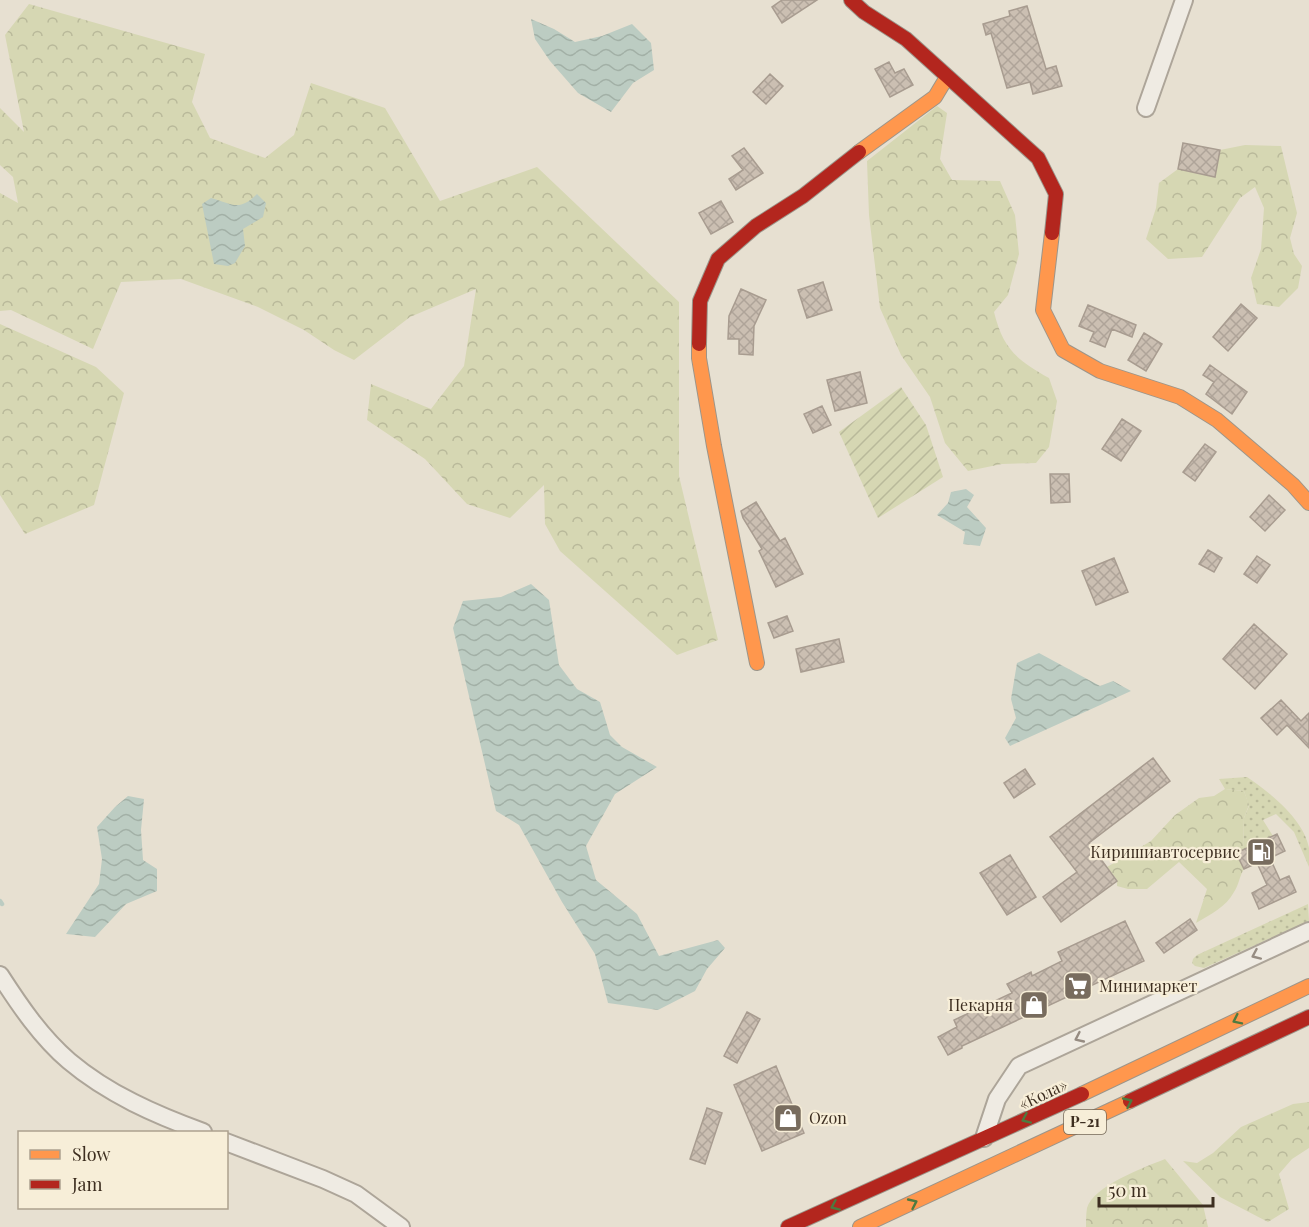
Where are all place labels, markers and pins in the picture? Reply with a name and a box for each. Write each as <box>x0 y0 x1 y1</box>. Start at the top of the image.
fuel station icon: Киришиавтосервис <box>1245 836 1277 868</box>
place label: Киришиавтосервис <box>1090 841 1240 862</box>
supermarket icon: Минимаркет <box>1062 970 1094 1002</box>
place label: Минимаркет <box>1099 975 1197 996</box>
shop icon: Пекарня <box>1018 989 1050 1021</box>
place label: Пекарня <box>948 994 1013 1015</box>
shop icon: Ozon <box>772 1102 804 1134</box>
place label: Ozon <box>809 1107 847 1128</box>

